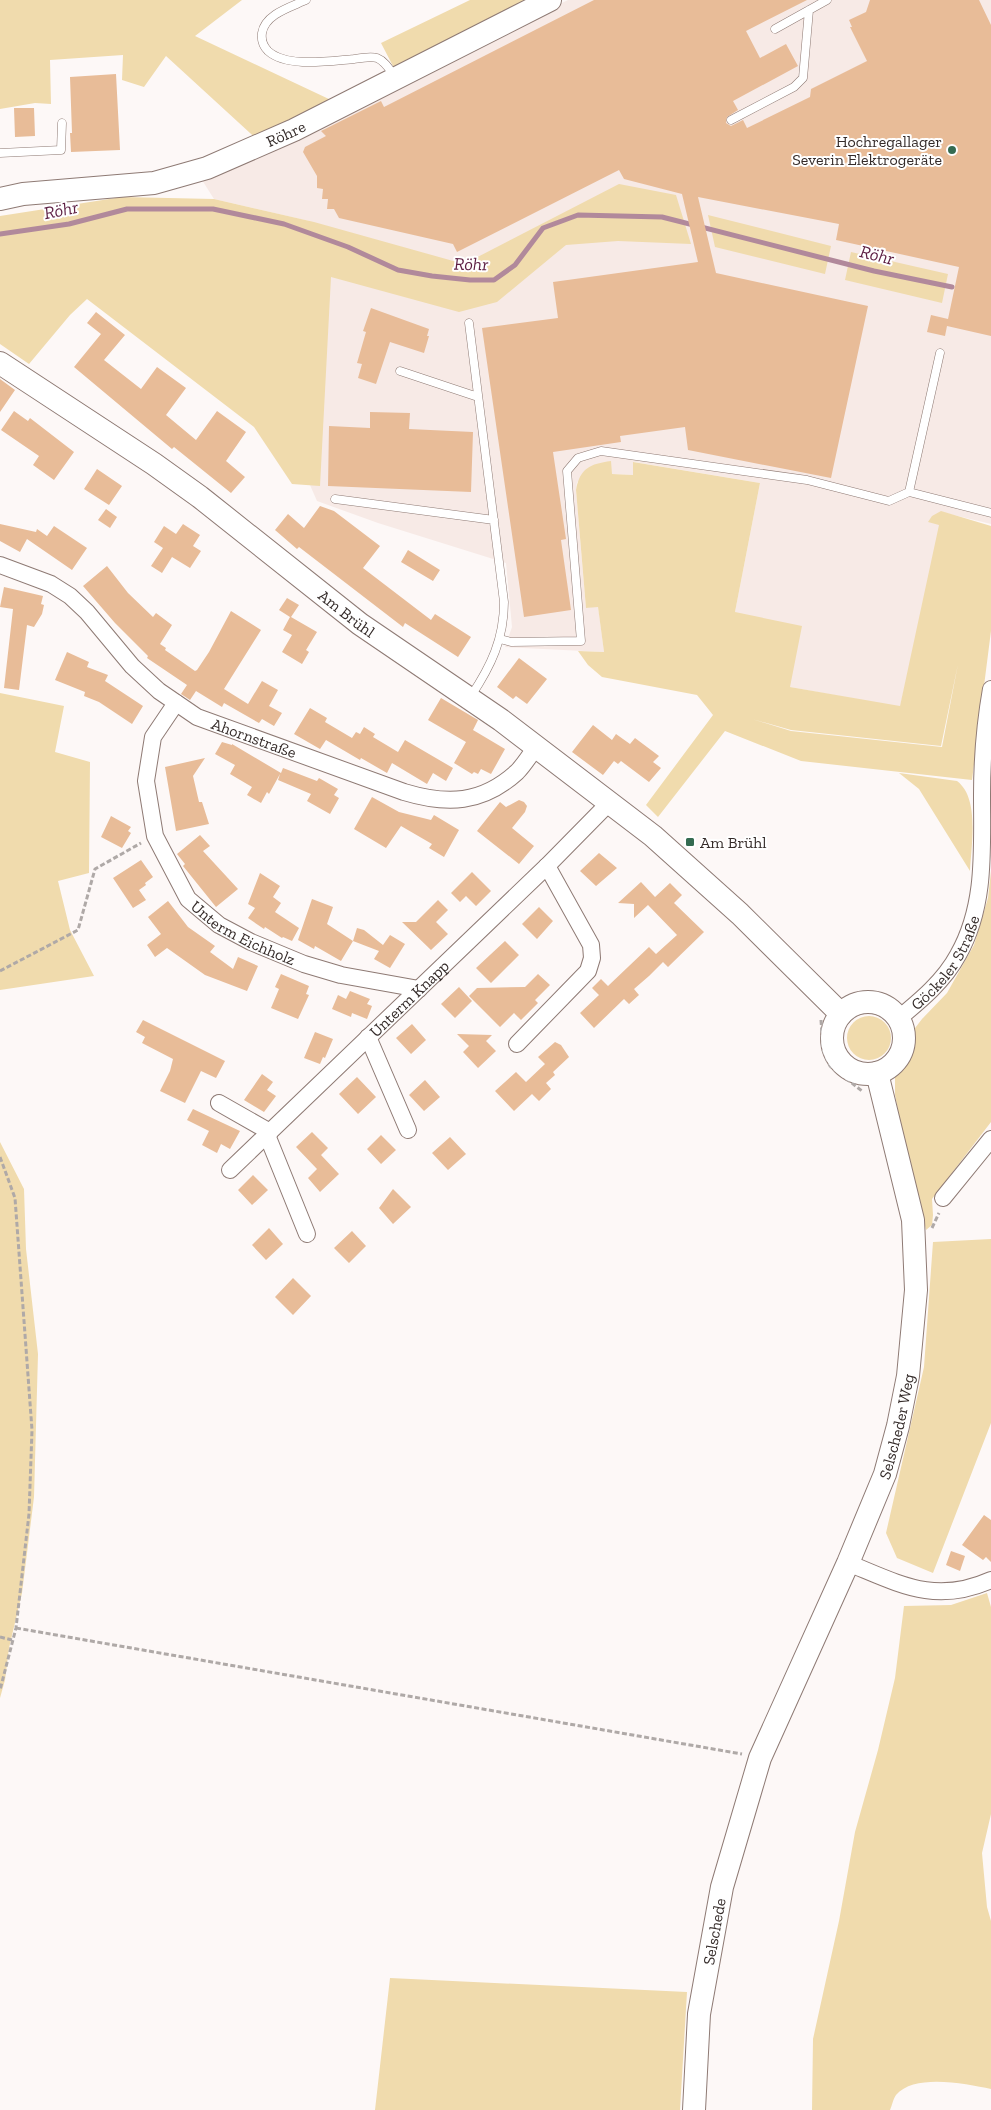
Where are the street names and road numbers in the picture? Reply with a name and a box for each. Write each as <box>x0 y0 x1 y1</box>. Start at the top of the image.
street label: Röhre <box>263 117 309 151</box>
street label: Am Brühl <box>314 586 378 641</box>
street label: Ahornstraße <box>209 714 299 762</box>
street label: Unterm Eichholz <box>187 897 298 969</box>
street label: Göckeler Straße <box>907 913 984 1014</box>
street label: Unterm Knapp <box>366 956 453 1041</box>
street label: Selscheder Weg <box>875 1372 918 1482</box>
street label: Selschede <box>699 1897 730 1967</box>

